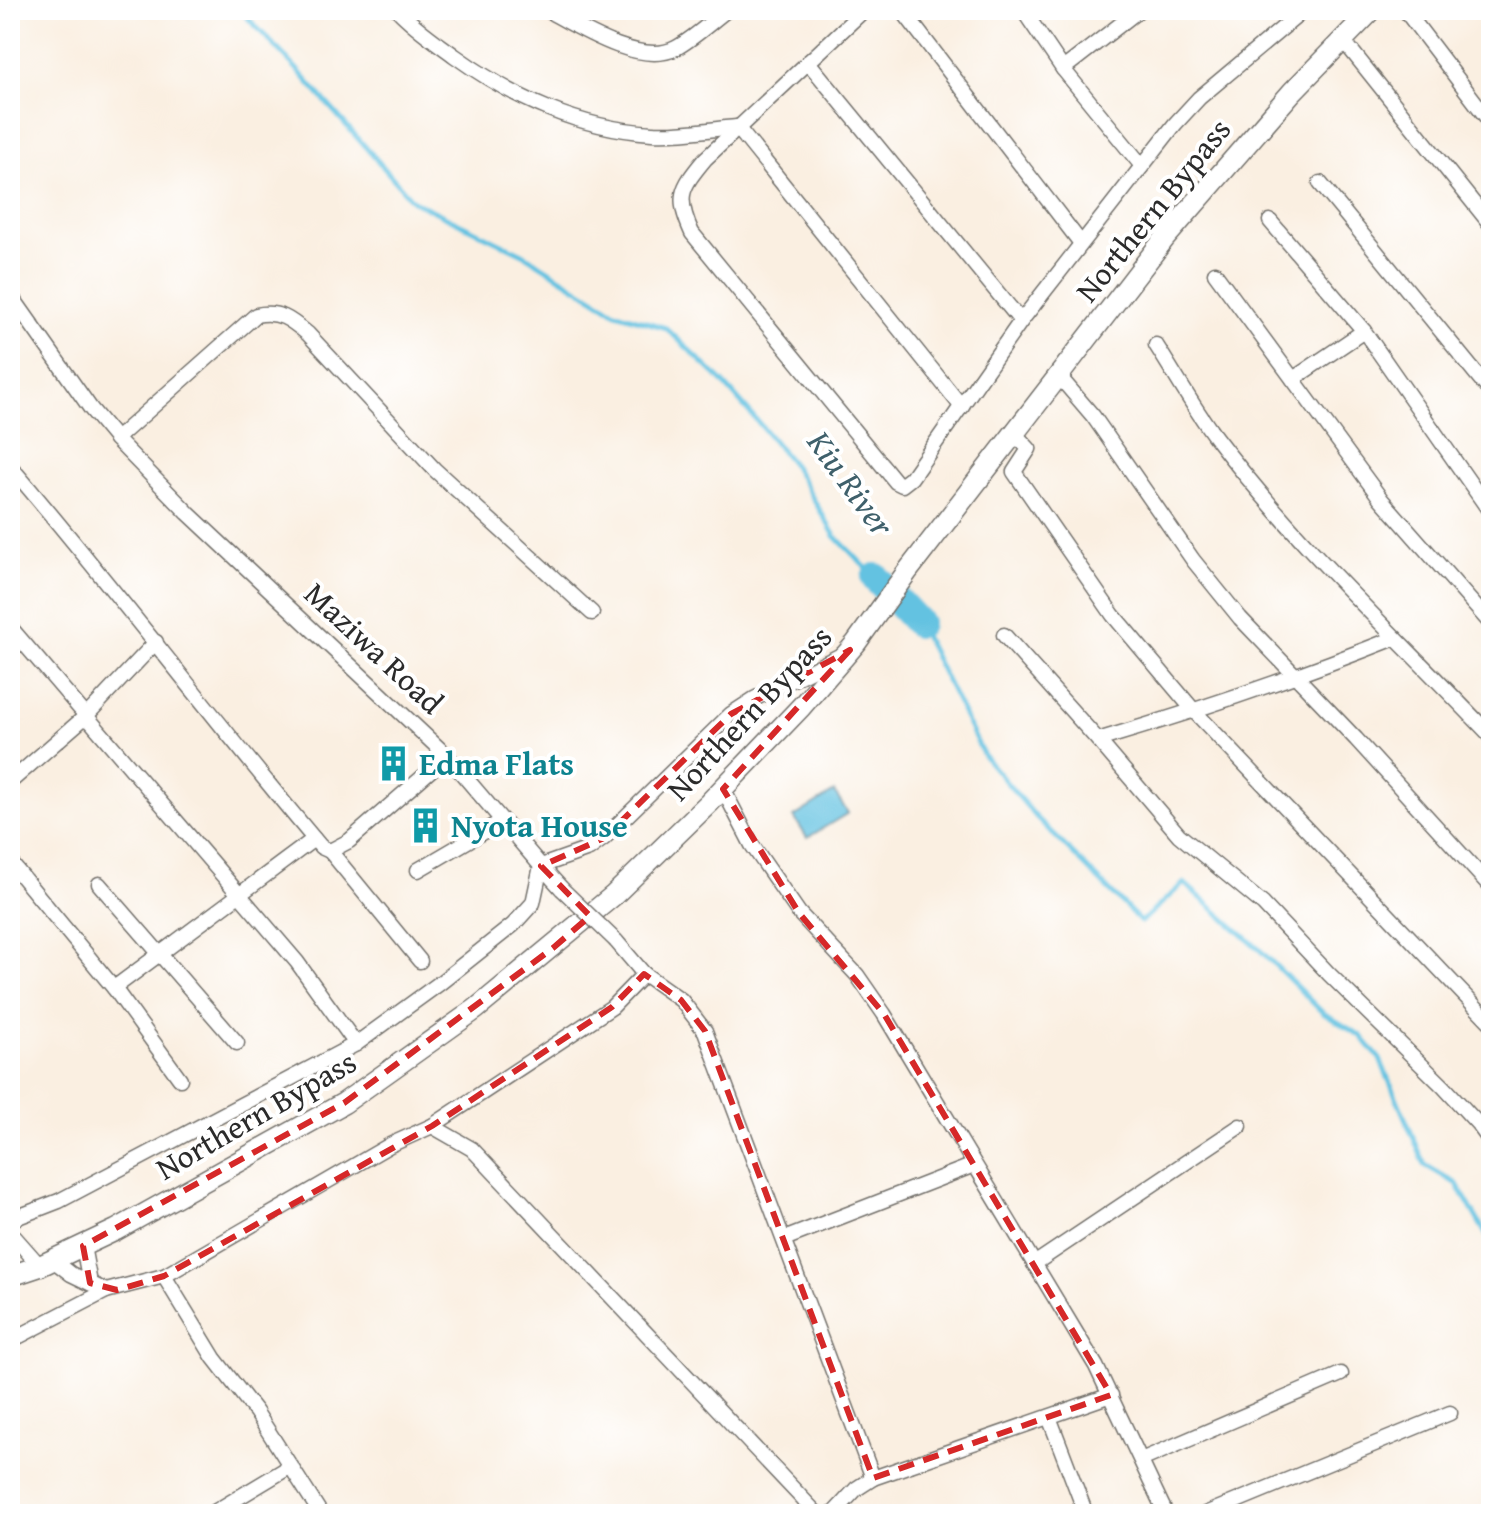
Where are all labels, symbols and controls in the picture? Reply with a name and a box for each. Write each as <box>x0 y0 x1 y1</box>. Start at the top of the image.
street label: Northern Bypass <box>1064 108 1242 312</box>
water label: Kiu River <box>796 419 907 547</box>
street label: Maziwa Road <box>294 571 455 725</box>
street label: Northern Bypass <box>655 614 842 811</box>
place label: Edma Flats <box>419 740 574 787</box>
building icon: Edma Flats <box>374 745 412 783</box>
place label: Nyota House <box>451 802 628 849</box>
building icon: Nyota House <box>406 807 444 845</box>
street label: Northern Bypass <box>147 1038 365 1191</box>

